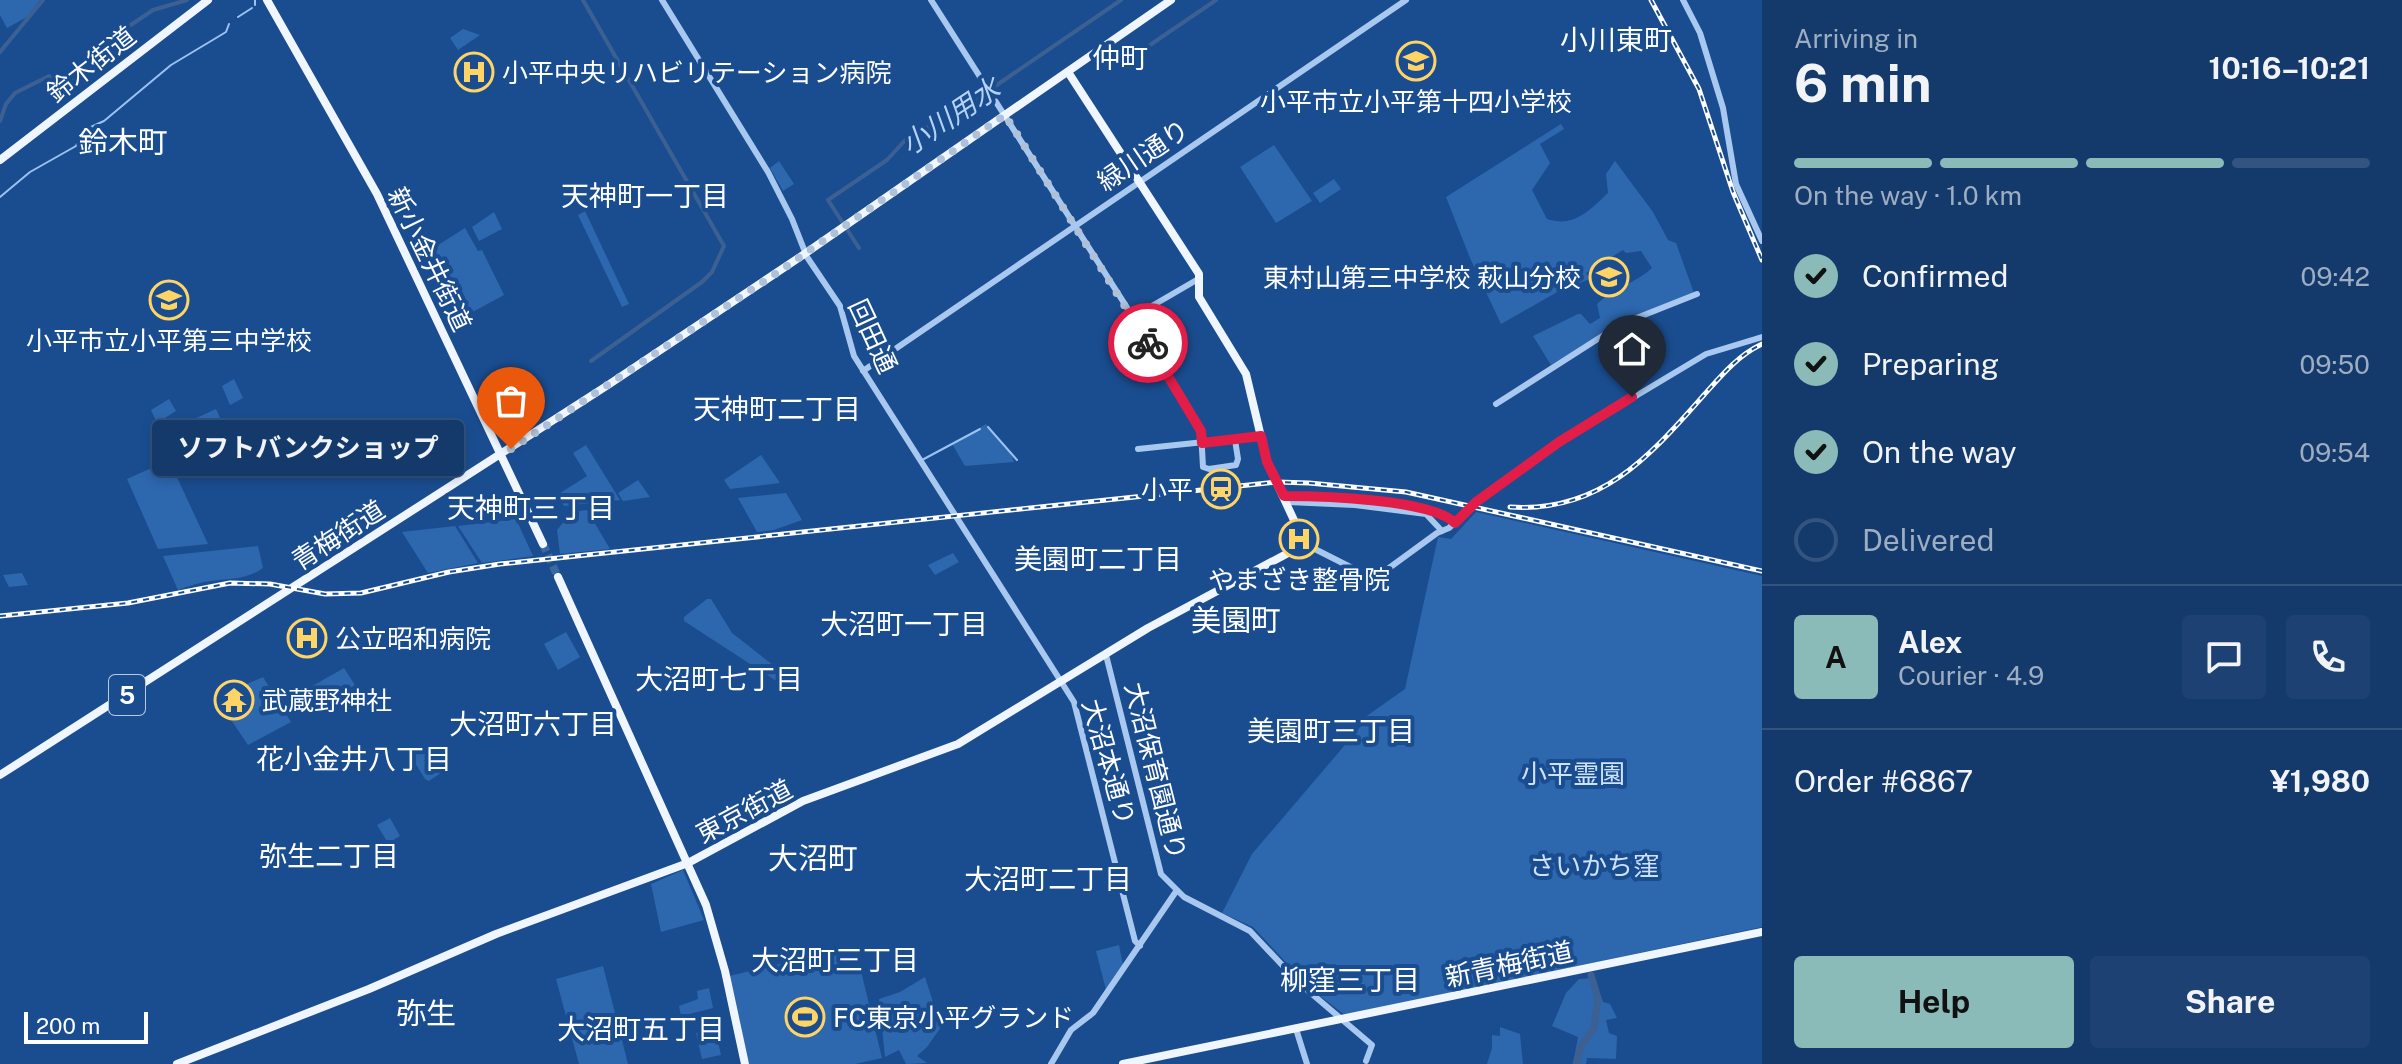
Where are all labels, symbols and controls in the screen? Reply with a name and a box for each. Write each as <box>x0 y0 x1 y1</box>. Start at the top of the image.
street label: 鈴木街道 <box>40 20 142 108</box>
district label: 小川東町 <box>1560 23 1672 56</box>
text: Arriving in <box>1794 23 1918 54</box>
school or university icon: 小平市立小平第十四小学校 <box>1395 40 1437 82</box>
district label: 仲町 <box>1092 41 1148 74</box>
text: 10:16–10:21 <box>2209 50 2370 86</box>
hospital icon: 小平中央リハビリテーション病院 <box>453 51 495 93</box>
text: 6 min <box>1794 53 1932 114</box>
place label: 小平中央リハビリテーション病院 <box>502 57 891 88</box>
water label: 小川用水 <box>894 69 1008 161</box>
place label: 小平市立小平第十四小学校 <box>1260 86 1572 117</box>
street label: 緑川通り <box>1091 113 1195 197</box>
district label: 鈴木町 <box>78 124 168 160</box>
district label: 天神町一丁目 <box>561 179 729 212</box>
text: On the way · 1.0 km <box>1794 180 2022 211</box>
street label: 新小金井街道 <box>382 182 478 336</box>
icon: check <box>1794 254 1838 298</box>
school or university icon: 東村山第三中学校 萩山分校 <box>1588 256 1630 298</box>
text: Confirmed <box>1862 258 2008 294</box>
text: 09:42 <box>2300 261 2370 292</box>
place label: 東村山第三中学校 萩山分校 <box>1263 262 1581 293</box>
school or university icon: 小平市立小平第三中学校 <box>148 279 190 321</box>
street label: 回田通 <box>842 294 904 378</box>
courier <box>1108 303 1188 383</box>
pin <box>1598 315 1666 397</box>
icon: bike <box>1126 321 1170 365</box>
place label: 小平市立小平第三中学校 <box>26 325 312 356</box>
icon: home <box>1610 327 1654 371</box>
icon: check <box>1794 342 1838 386</box>
text: Preparing <box>1862 346 1999 382</box>
text: 09:50 <box>2300 349 2370 380</box>
pin <box>477 367 545 449</box>
icon: bag <box>489 379 533 423</box>
district label: 天神町二丁目 <box>693 392 861 425</box>
callout: ソフトバンクショップ <box>151 421 463 477</box>
icon: check <box>1794 430 1838 474</box>
text: ソフトバンクショップ <box>177 432 439 463</box>
text: On the way <box>1862 434 2016 470</box>
text: 09:54 <box>2299 437 2370 468</box>
station icon: 小平 <box>1200 468 1242 510</box>
place label: 小平 <box>1141 474 1193 505</box>
district label: 天神町三丁目 <box>447 491 615 524</box>
street label: 青梅街道 <box>286 494 390 576</box>
hospital icon: やまざき整骨院 <box>1278 518 1320 560</box>
text: Delivered <box>1862 522 1994 558</box>
district label: 美園町二丁目 <box>1014 542 1182 575</box>
place label: やまざき整骨院 <box>1208 564 1390 595</box>
district label: 美園町 <box>1191 602 1281 638</box>
district label: 大沼町一丁目 <box>820 607 988 640</box>
button: chat <box>2182 615 2266 699</box>
button: phone <box>2286 615 2370 699</box>
hospital icon: 公立昭和病院 <box>286 617 328 659</box>
place label: 公立昭和病院 <box>335 623 491 654</box>
text: Alex <box>1898 624 1962 660</box>
text: A <box>1825 639 1847 675</box>
text: Courier · 4.9 <box>1898 660 2044 691</box>
district label: 大沼町七丁目 <box>635 662 803 695</box>
road number: 5 <box>109 675 145 715</box>
temple icon: 武蔵野神社 <box>213 679 255 721</box>
street label: 大沼保育園通り <box>1119 679 1193 863</box>
place label: 武蔵野神社 <box>262 685 392 716</box>
street label: 大沼本通り <box>1076 695 1142 829</box>
district label: 大沼町六丁目 <box>449 707 617 740</box>
district label: 美園町三丁目 <box>1247 714 1415 747</box>
district label: 花小金井八丁目 <box>256 742 452 775</box>
park label: 小平霊園 <box>1521 758 1625 789</box>
text: Order #6867 <box>1794 763 1973 799</box>
text: ¥1,980 <box>2270 763 2370 799</box>
street label: 東京街道 <box>691 773 797 849</box>
district label: 弥生二丁目 <box>259 839 399 872</box>
district label: 大沼町 <box>768 840 858 876</box>
park label: さいかち窪 <box>1529 850 1659 881</box>
district label: 大沼町二丁目 <box>964 862 1132 895</box>
street label: 新青梅街道 <box>1442 935 1576 993</box>
district label: 大沼町三丁目 <box>751 943 919 976</box>
button: Help <box>1794 956 2074 1048</box>
button: Share <box>2090 956 2370 1048</box>
district label: 柳窪三丁目 <box>1280 963 1420 996</box>
district label: 弥生 <box>396 995 456 1031</box>
sports icon: FC東京小平グランド <box>784 996 826 1038</box>
place label: FC東京小平グランド <box>833 1002 1074 1033</box>
scale bar <box>24 1008 148 1044</box>
district label: 大沼町五丁目 <box>557 1012 725 1045</box>
text: 200 m <box>36 1013 100 1039</box>

